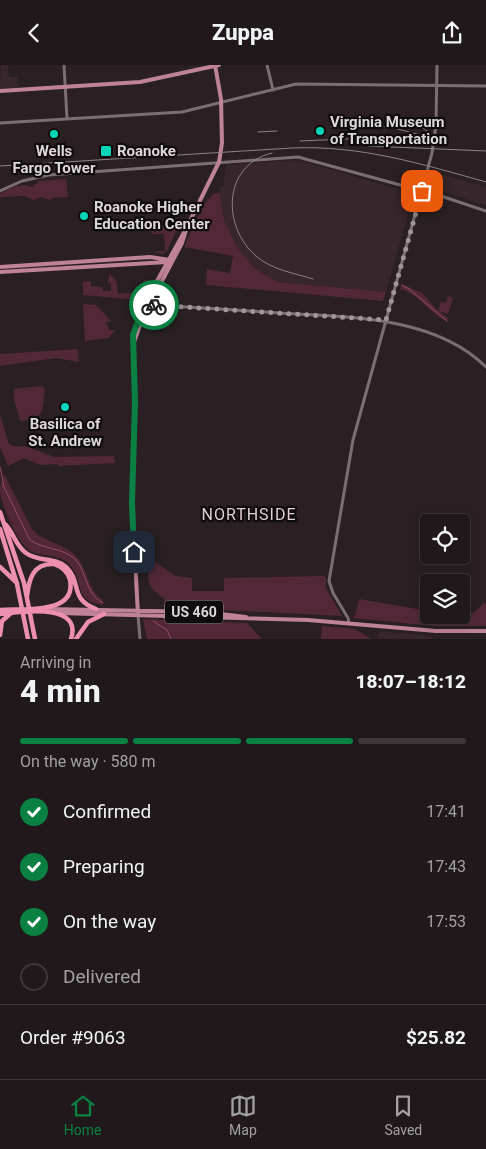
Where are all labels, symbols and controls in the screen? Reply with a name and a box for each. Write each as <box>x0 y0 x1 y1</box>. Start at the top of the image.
icon: back <box>20 19 48 47</box>
icon: share <box>438 19 466 47</box>
text: Zuppa <box>212 20 274 45</box>
place label: Virginia Museum of Transportation <box>330 113 447 148</box>
marker: Virginia Museum of Transportation <box>314 125 326 137</box>
marker: Wells Fargo Tower <box>48 128 60 140</box>
place label: Wells Fargo Tower <box>13 142 96 177</box>
place label: Roanoke <box>117 142 176 160</box>
marker: Roanoke <box>99 144 113 158</box>
pin <box>401 170 443 212</box>
icon: bag <box>408 177 436 205</box>
place label: Roanoke Higher Education Center <box>94 198 210 233</box>
marker: Roanoke Higher Education Center <box>78 210 90 222</box>
courier <box>129 280 179 330</box>
icon: bike <box>140 291 168 319</box>
marker: Basilica of St. Andrew <box>59 401 71 413</box>
place label: Basilica of St. Andrew <box>28 415 102 450</box>
district label: NORTHSIDE <box>201 505 297 524</box>
map controls <box>420 514 470 624</box>
button: locate <box>420 514 470 564</box>
pin <box>113 531 155 573</box>
icon: home <box>120 538 148 566</box>
button: layers <box>420 574 470 624</box>
road number: US 460 <box>165 601 223 623</box>
text: Arriving in <box>20 653 91 672</box>
text: 18:07–18:12 <box>355 670 466 693</box>
text: 4 min <box>20 672 101 710</box>
text: On the way · 580 m <box>20 752 156 771</box>
icon: check <box>20 798 48 826</box>
text: Confirmed <box>63 800 151 823</box>
text: 17:41 <box>426 802 466 821</box>
icon: check <box>20 853 48 881</box>
text: Preparing <box>63 855 145 878</box>
text: 17:43 <box>426 857 466 876</box>
icon: check <box>20 908 48 936</box>
text: On the way <box>63 910 156 933</box>
text: 17:53 <box>426 912 466 931</box>
text: Delivered <box>63 965 141 988</box>
text: Order #9063 <box>20 1026 126 1049</box>
text: $25.82 <box>406 1026 466 1049</box>
tab: Home <box>64 1092 101 1138</box>
tab: Map <box>229 1092 257 1138</box>
tab: Saved <box>384 1092 422 1138</box>

